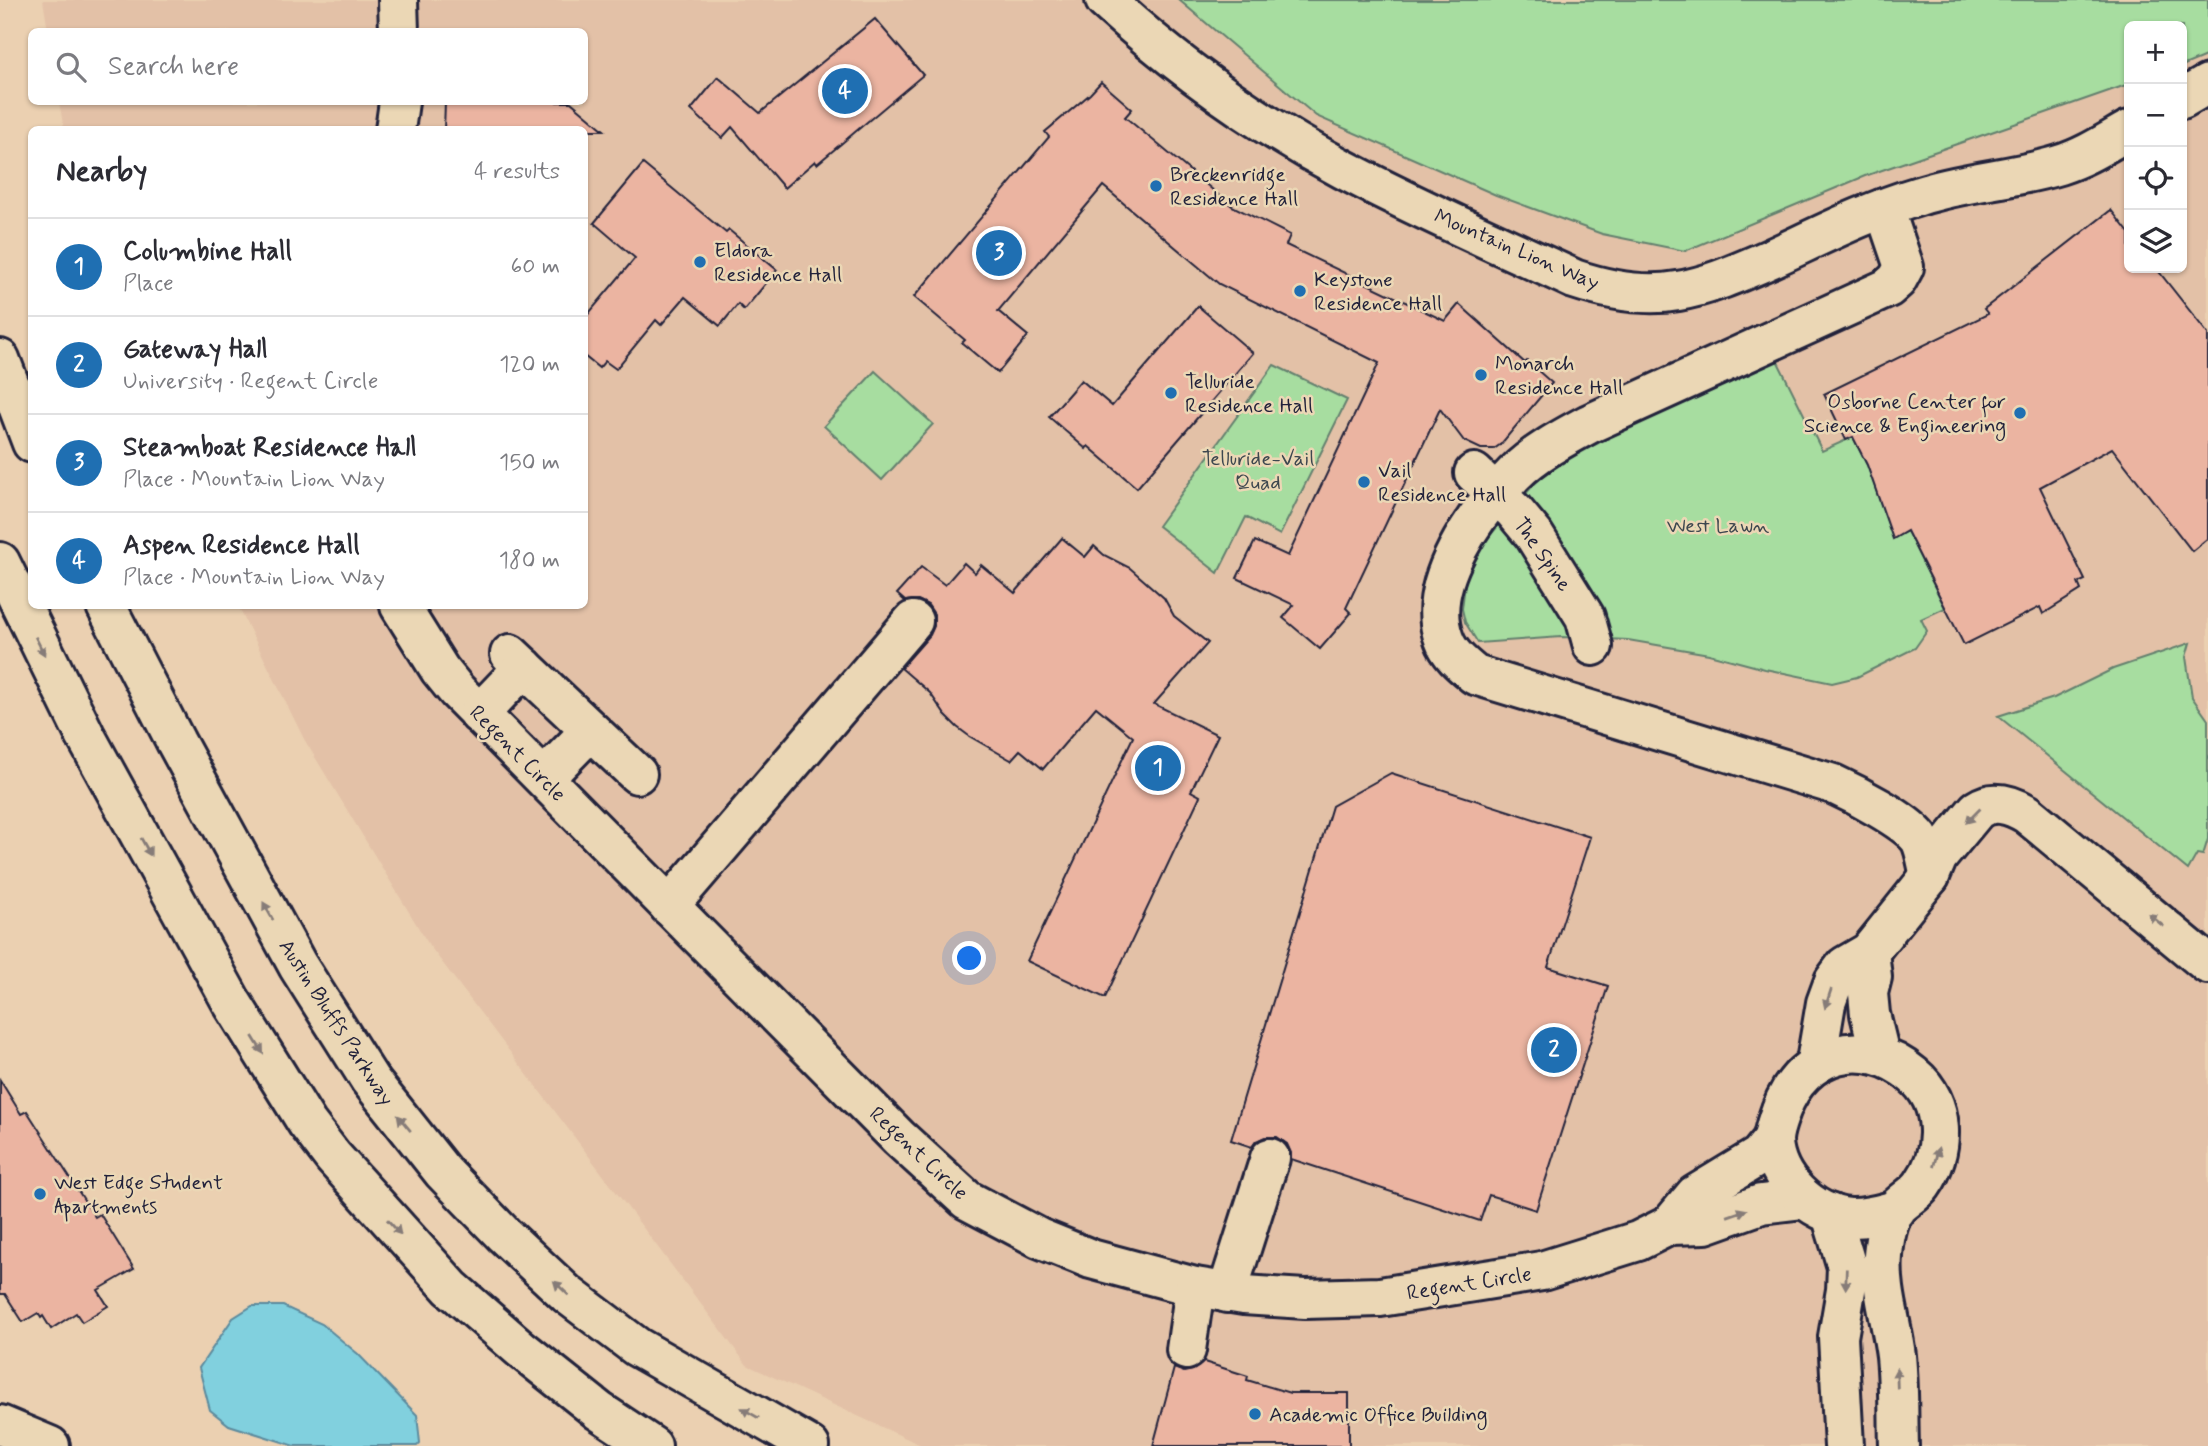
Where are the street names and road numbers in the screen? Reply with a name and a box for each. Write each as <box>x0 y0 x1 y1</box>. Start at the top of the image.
street label: Mountain Lion Way <box>1430 202 1603 297</box>
street label: The Spine <box>1507 512 1578 597</box>
street label: Regent Circle <box>461 699 572 810</box>
street label: Austin Bluffs Parkway <box>272 934 400 1111</box>
street label: Regent Circle <box>861 1101 974 1208</box>
street label: Regent Circle <box>1405 1260 1534 1310</box>

